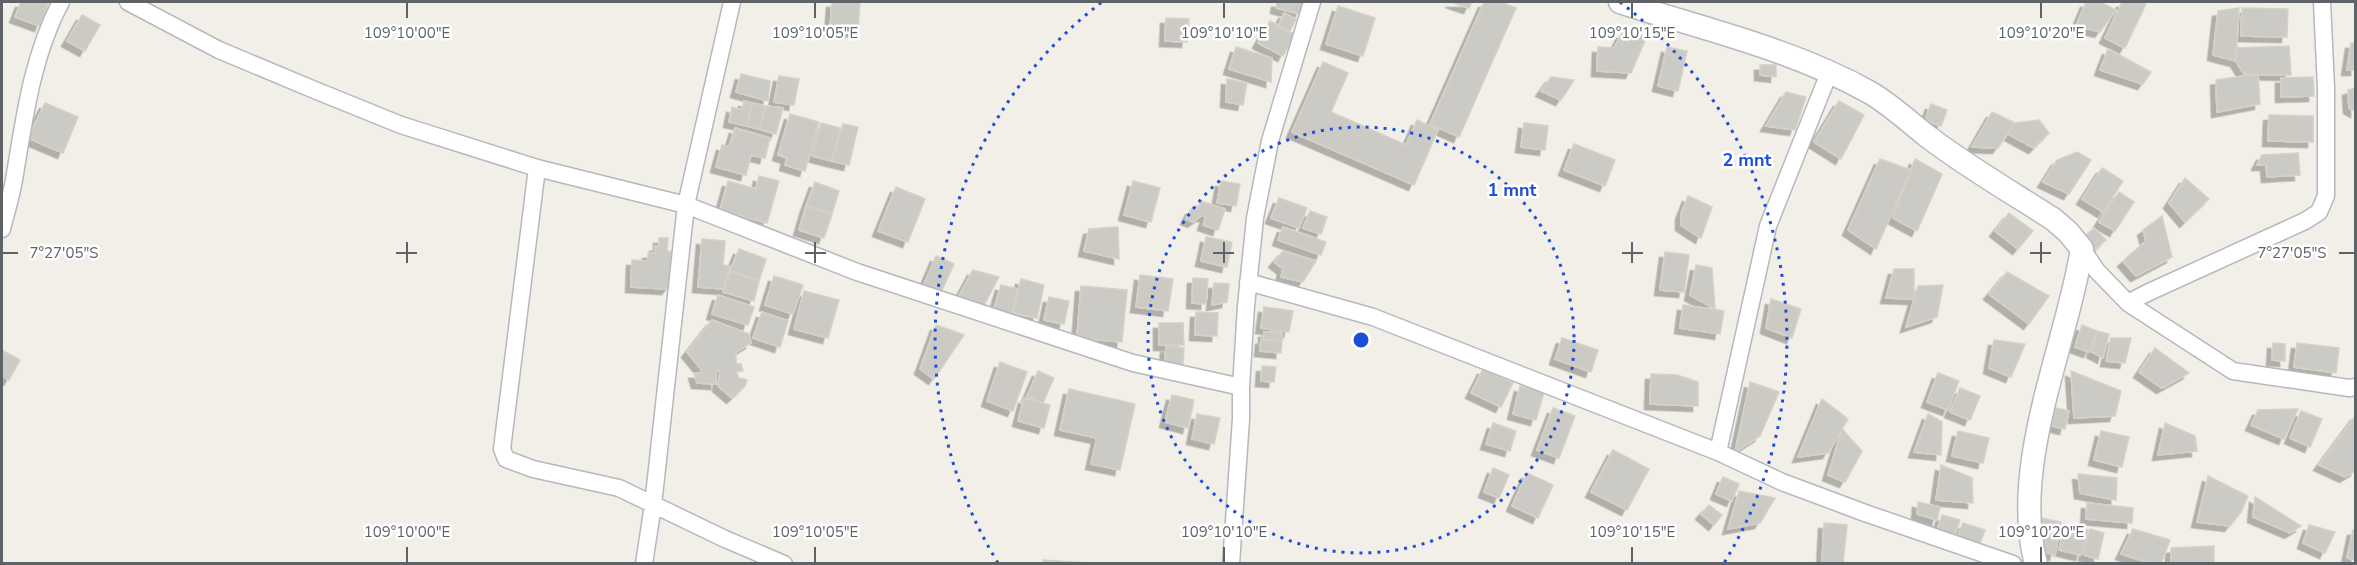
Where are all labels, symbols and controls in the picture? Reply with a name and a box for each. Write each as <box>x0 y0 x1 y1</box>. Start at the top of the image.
text: 109°10'00"E <box>364 23 450 43</box>
text: 109°10'05"E <box>772 23 858 43</box>
text: 109°10'10"E <box>1181 23 1267 43</box>
text: 109°10'15"E <box>1589 23 1675 43</box>
text: 109°10'20"E <box>1998 23 2084 43</box>
text: 2 mnt <box>1723 148 1772 172</box>
text: 1 mnt <box>1488 178 1537 202</box>
text: 7°27'05"S <box>30 243 98 263</box>
text: 7°27'05"S <box>2258 243 2326 263</box>
centre of rings <box>1351 330 1371 350</box>
text: 109°10'00"E <box>364 522 450 542</box>
text: 109°10'05"E <box>772 522 858 542</box>
text: 109°10'10"E <box>1181 522 1267 542</box>
text: 109°10'15"E <box>1589 522 1675 542</box>
text: 109°10'20"E <box>1998 522 2084 542</box>

